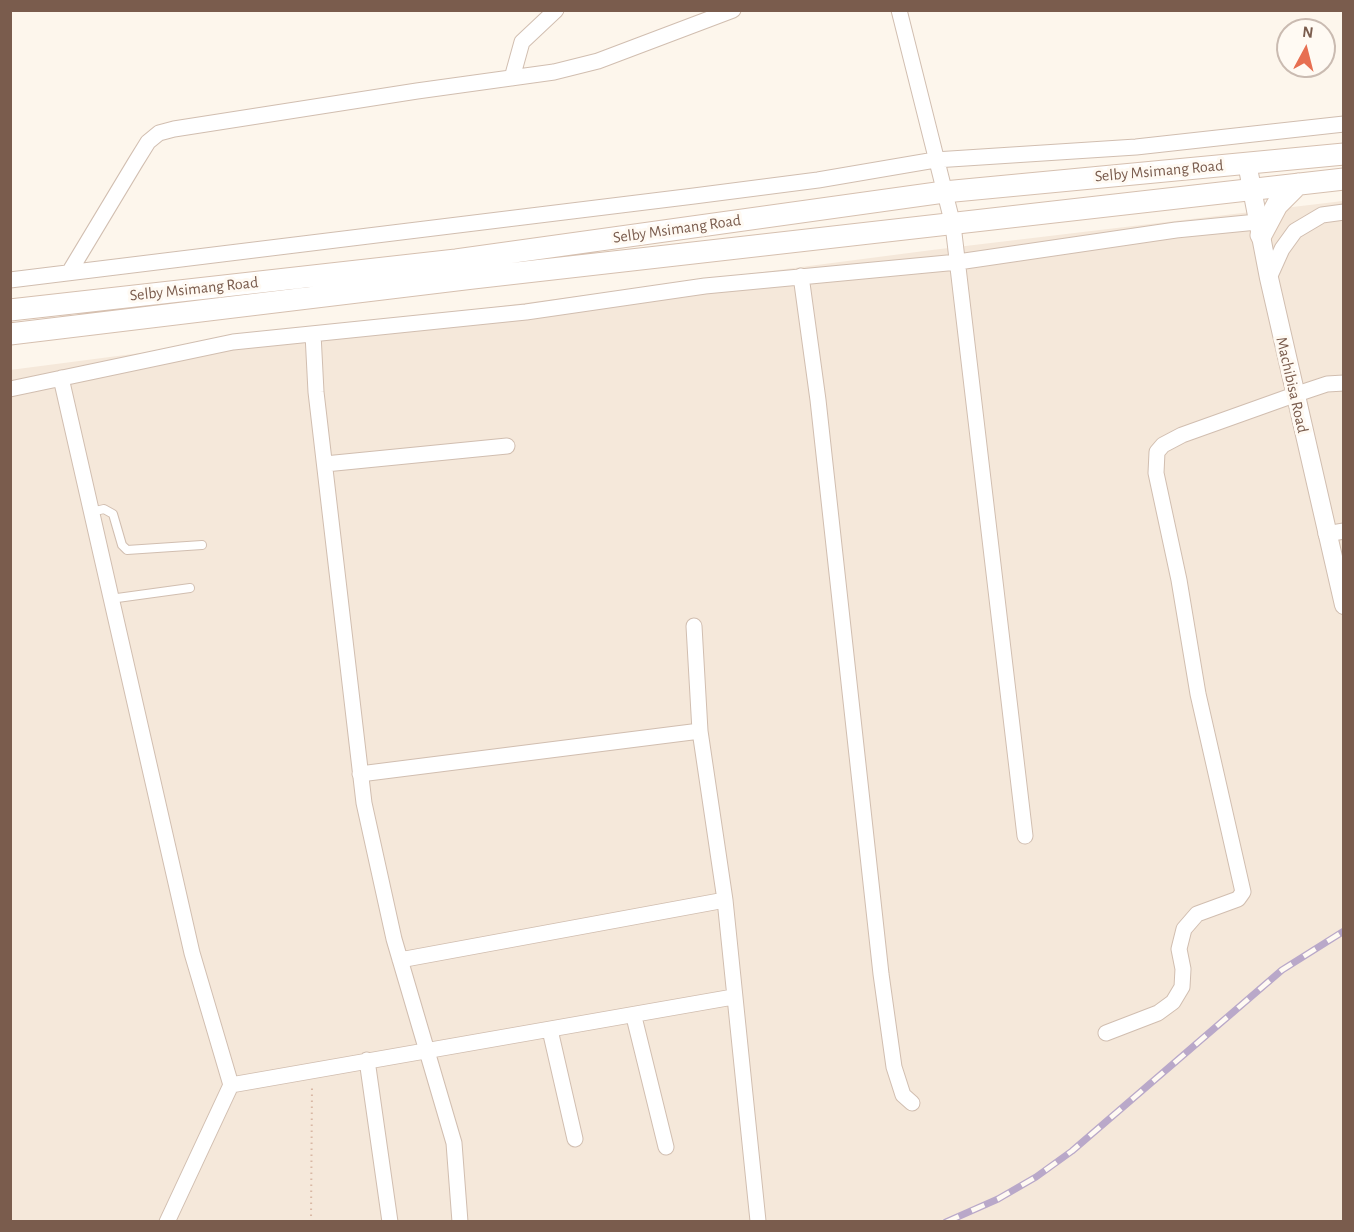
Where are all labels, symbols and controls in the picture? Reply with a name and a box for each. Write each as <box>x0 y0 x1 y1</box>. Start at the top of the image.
north arrow <box>1276 18 1336 78</box>
text: N <box>1301 24 1314 41</box>
street label: Selby Msimang Road <box>1094 156 1224 186</box>
street label: Selby Msimang Road <box>612 211 742 247</box>
street label: Selby Msimang Road <box>129 273 259 305</box>
street label: Machibisa Road <box>1272 335 1312 435</box>

